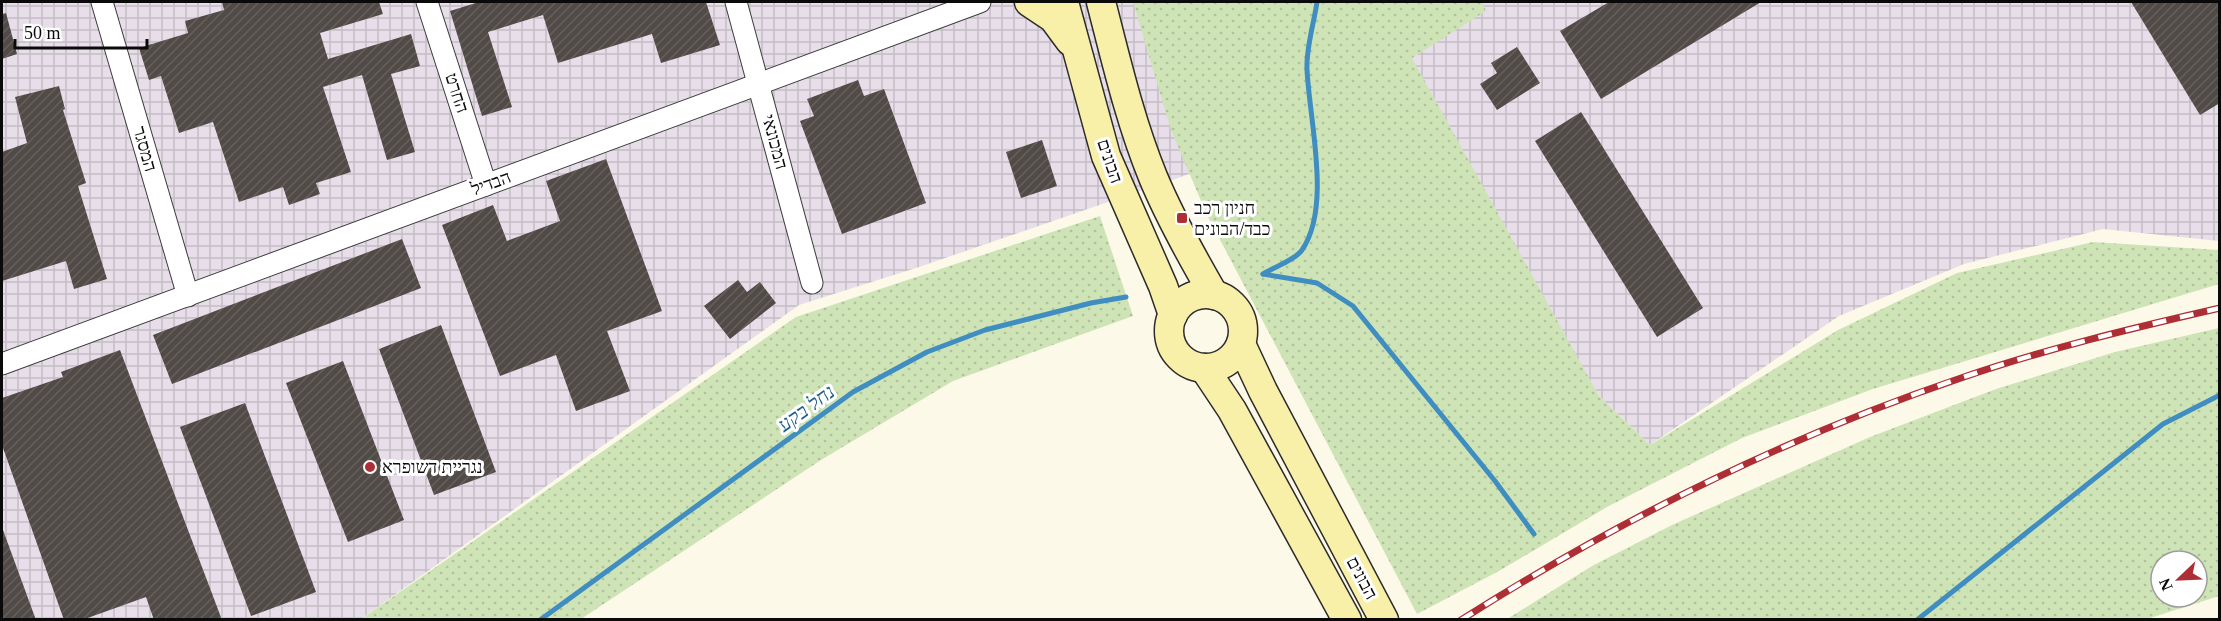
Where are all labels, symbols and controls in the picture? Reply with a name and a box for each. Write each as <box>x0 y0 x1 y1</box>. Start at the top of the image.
scale bar <box>15 12 147 50</box>
text: 50 m <box>24 23 61 43</box>
street label: החרט <box>441 71 473 115</box>
street label: המכונאי <box>758 112 792 172</box>
street label: המסגר <box>129 124 161 174</box>
street label: הבונים <box>1093 136 1127 186</box>
street label: הבדיל <box>467 167 514 200</box>
place label: חניון רכב כבד/הבונים <box>1194 198 1271 239</box>
marker: חניון רכב כבד/הבונים <box>1175 211 1189 225</box>
water label: נחל בקע <box>773 380 838 436</box>
place label: נגריית דשופרא <box>382 457 483 477</box>
marker: נגריית דשופרא <box>363 460 377 474</box>
north arrow <box>2149 549 2209 609</box>
street label: הבונים <box>1343 553 1381 603</box>
text: N <box>2155 576 2176 593</box>

